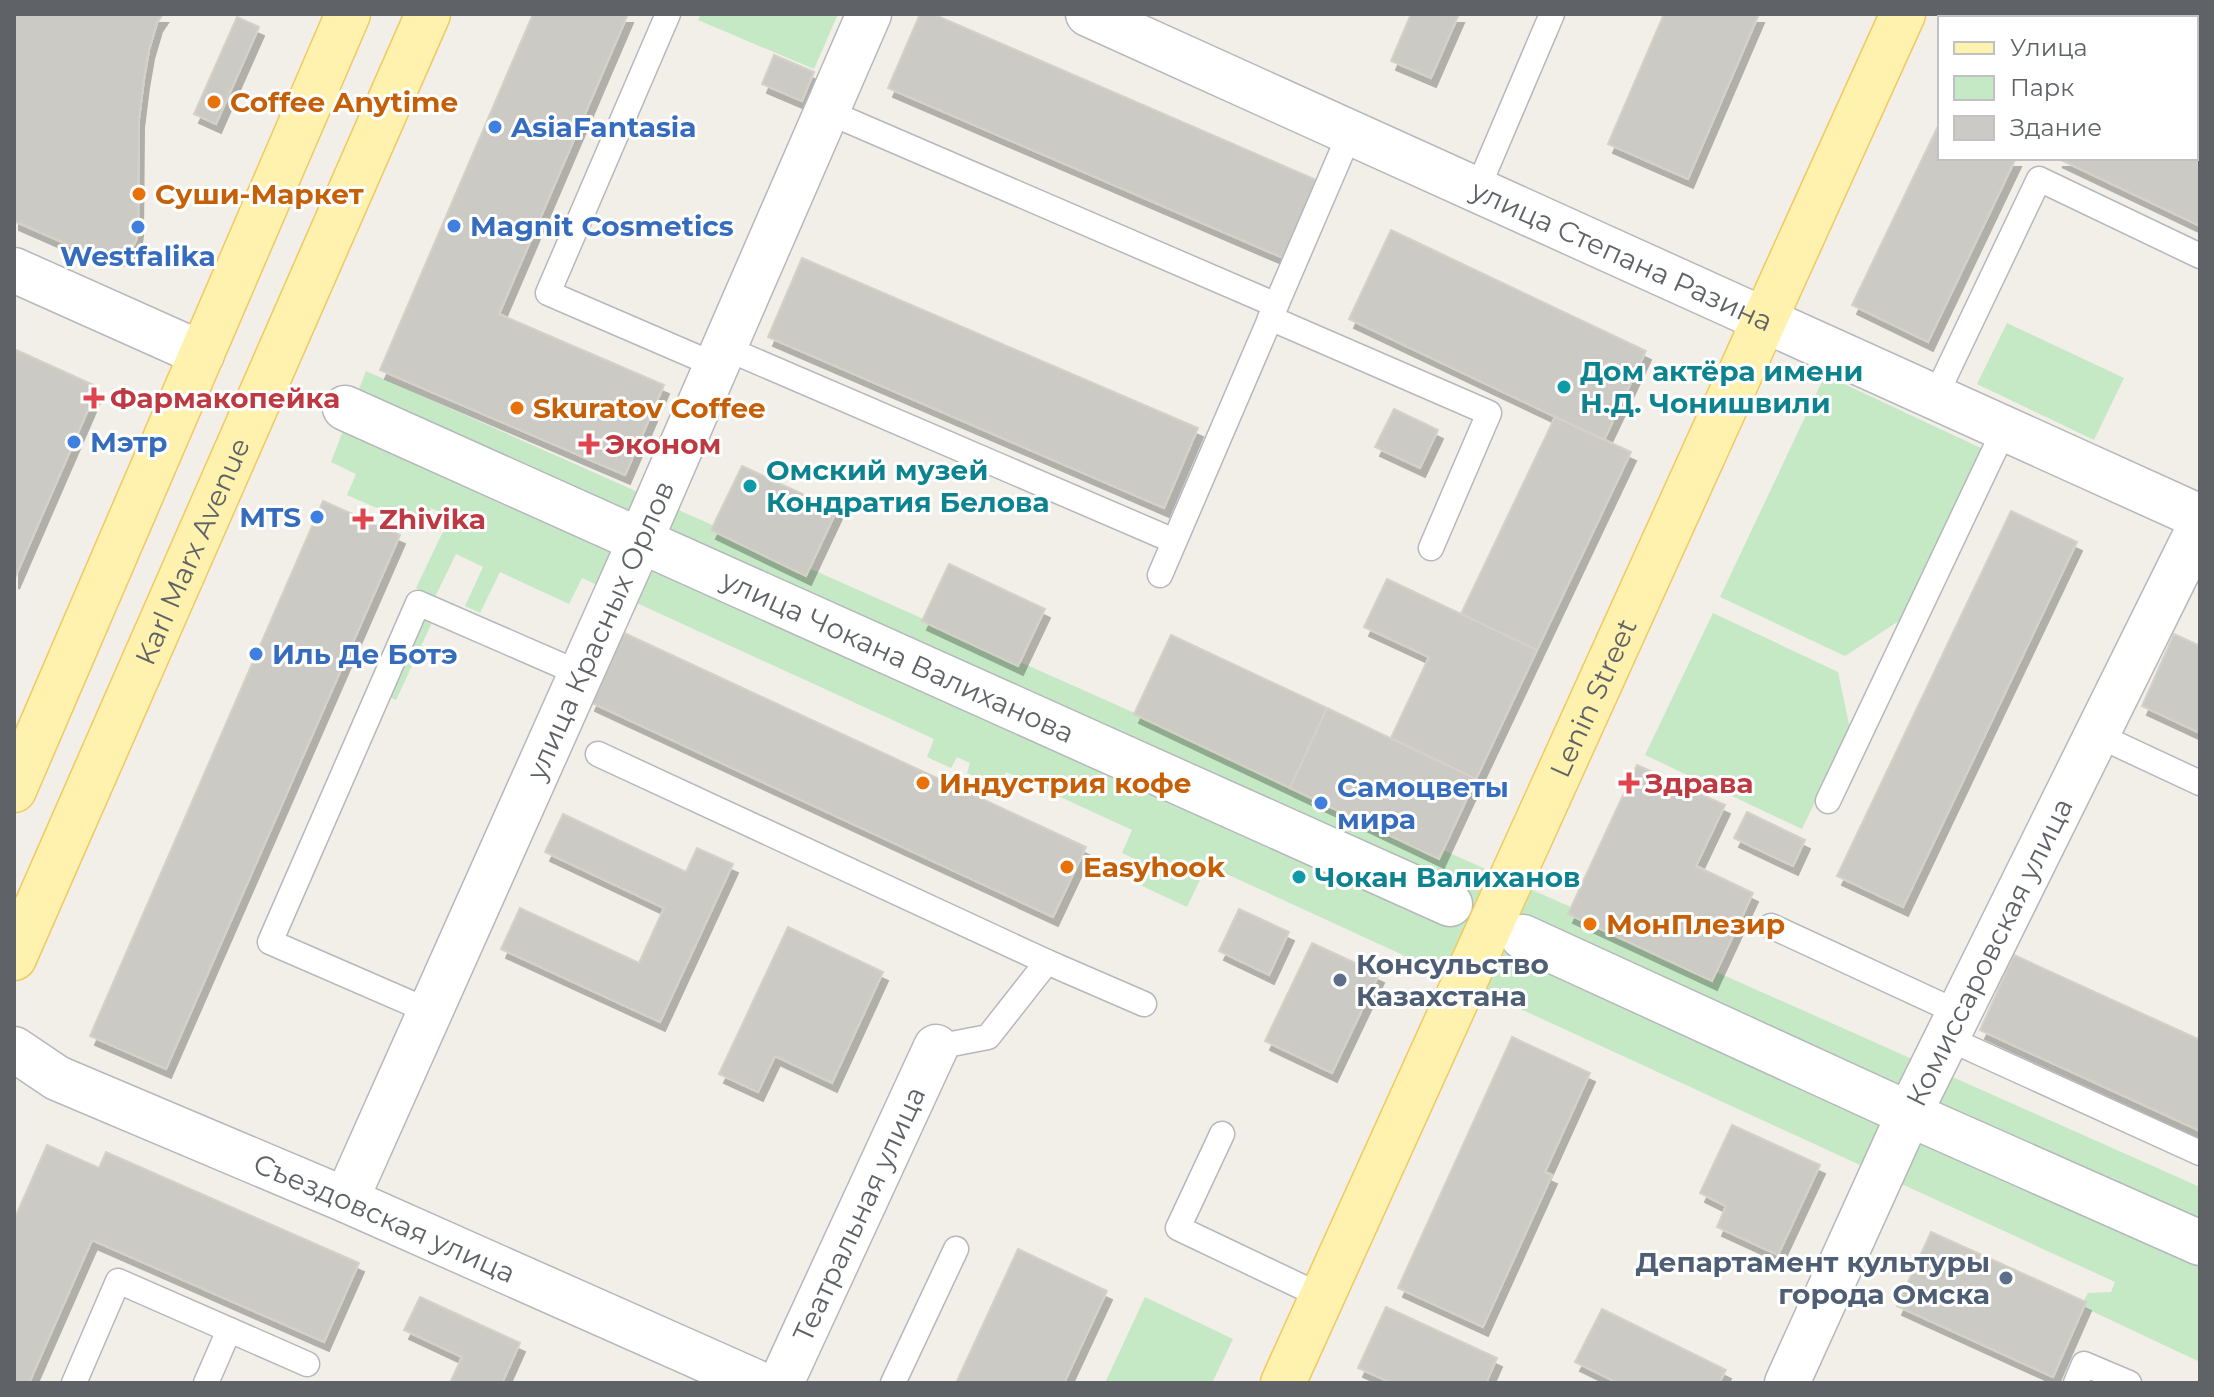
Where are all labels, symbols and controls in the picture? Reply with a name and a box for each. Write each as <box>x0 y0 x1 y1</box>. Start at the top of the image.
legend <box>1938 16 2198 160</box>
text: Улица <box>2010 33 2088 62</box>
text: Парк <box>2010 73 2074 102</box>
place label: Coffee Anytime <box>230 85 458 119</box>
marker: Coffee Anytime <box>205 93 223 111</box>
place label: AsiaFantasia <box>510 110 697 144</box>
text: Здание <box>2010 113 2102 142</box>
marker: AsiaFantasia <box>486 118 504 136</box>
street label: улица Степана Разина <box>1465 172 1778 338</box>
place label: Суши-Маркет <box>155 177 364 211</box>
marker: Суши-Маркет <box>130 185 148 203</box>
place label: Magnit Cosmetics <box>470 209 734 243</box>
marker: Magnit Cosmetics <box>445 217 463 235</box>
marker: Westfalika <box>129 218 147 236</box>
place label: Westfalika <box>60 239 216 273</box>
place label: Дом актёра имени Н.Д. Чонишвили <box>1580 354 1863 420</box>
marker: Дом актёра имени Н.Д. Чонишвили <box>1555 378 1573 396</box>
place label: Фармакопейка <box>110 381 340 415</box>
marker: Фармакопейка <box>85 389 103 407</box>
place label: Skuratov Coffee <box>533 391 766 425</box>
marker: Skuratov Coffee <box>508 399 526 417</box>
place label: Мэтр <box>90 425 167 459</box>
place label: Эконом <box>605 427 721 461</box>
marker: Мэтр <box>65 433 83 451</box>
street label: Karl Marx Avenue <box>128 433 257 670</box>
marker: Эконом <box>580 435 598 453</box>
place label: Омский музей Кондратия Белова <box>766 453 1049 519</box>
street label: улица Красных Орлов <box>518 475 681 786</box>
marker: Омский музей Кондратия Белова <box>741 477 759 495</box>
place label: MTS <box>239 500 301 534</box>
place label: Zhivika <box>379 502 486 536</box>
marker: MTS <box>308 508 326 526</box>
marker: Zhivika <box>354 510 372 528</box>
street label: улица Чокана Валиханова <box>715 562 1079 750</box>
street label: Lenin Street <box>1543 613 1644 783</box>
place label: Иль Де Ботэ <box>272 637 457 671</box>
marker: Иль Де Ботэ <box>247 645 265 663</box>
place label: Индустрия кофе <box>939 766 1192 800</box>
place label: Здрава <box>1644 766 1753 800</box>
place label: Самоцветы мира <box>1337 770 1509 836</box>
marker: Индустрия кофе <box>914 774 932 792</box>
marker: Здрава <box>1620 774 1638 792</box>
street label: Комиссаровская улица <box>1899 792 2080 1112</box>
marker: Самоцветы мира <box>1312 794 1330 812</box>
place label: Easyhook <box>1083 850 1226 884</box>
marker: Easyhook <box>1058 858 1076 876</box>
place label: Чокан Валиханов <box>1315 860 1580 894</box>
marker: Чокан Валиханов <box>1290 868 1308 886</box>
place label: МонПлезир <box>1606 907 1785 941</box>
marker: МонПлезир <box>1581 915 1599 933</box>
place label: Консульство Казахстана <box>1356 947 1549 1013</box>
marker: Консульство Казахстана <box>1331 971 1349 989</box>
street label: Театральная улица <box>785 1081 932 1347</box>
street label: Съездовская улица <box>248 1146 521 1290</box>
place label: Департамент культуры города Омска <box>1635 1245 1990 1311</box>
marker: Департамент культуры города Омска <box>1997 1269 2015 1287</box>

